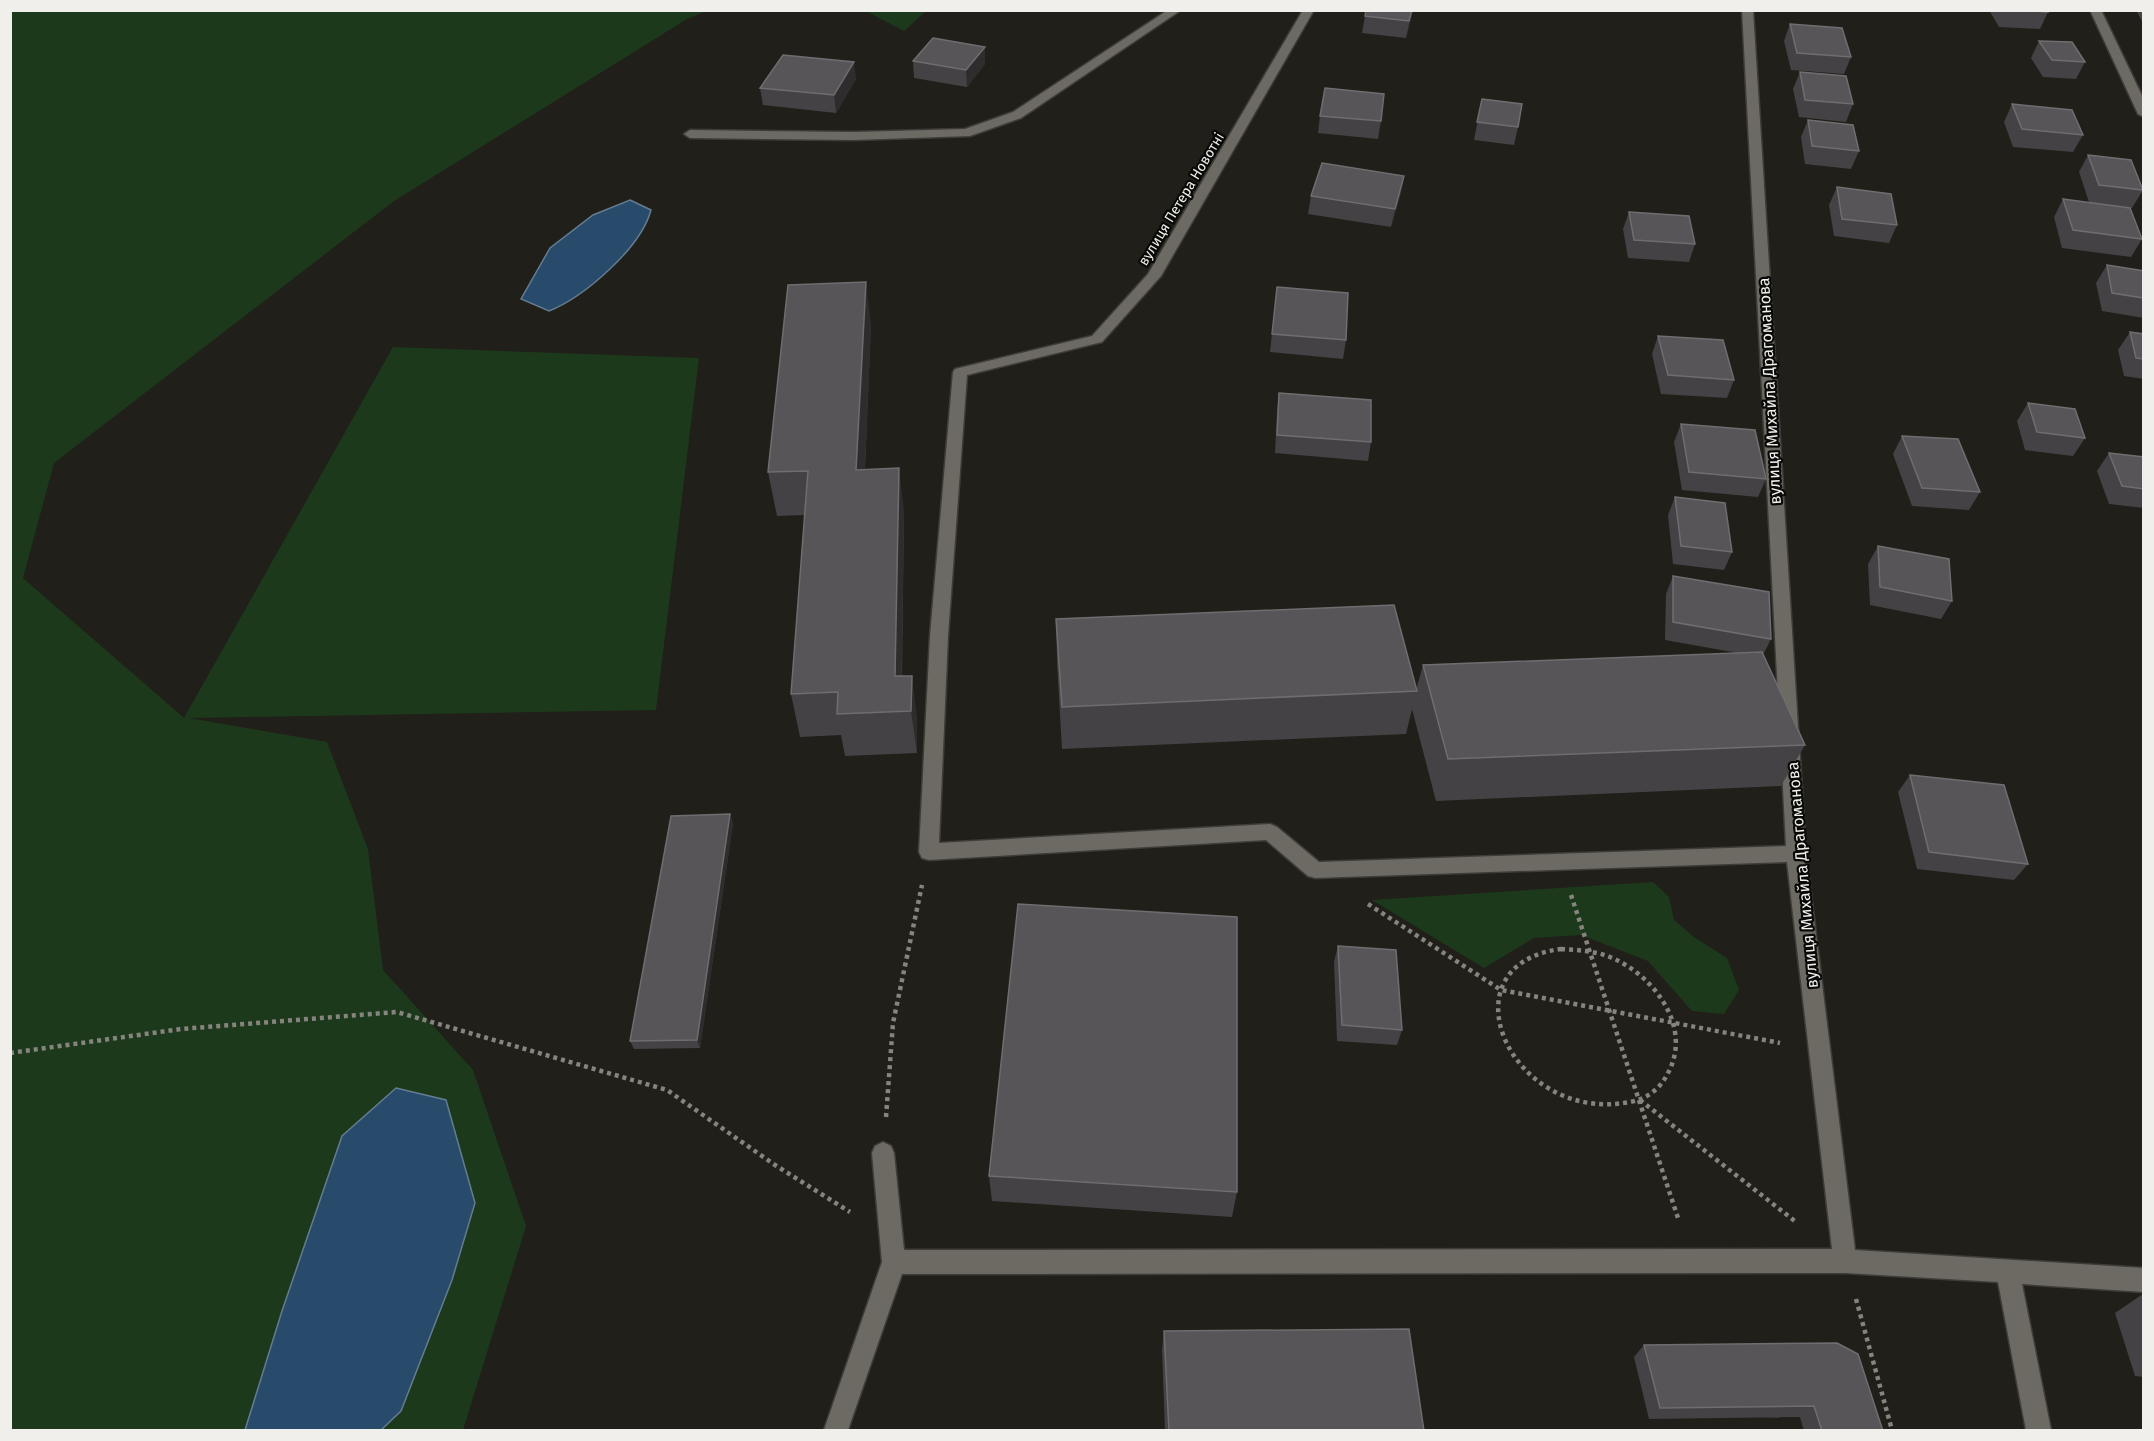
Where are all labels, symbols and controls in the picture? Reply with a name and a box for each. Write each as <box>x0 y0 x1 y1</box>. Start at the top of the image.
street label: вулиця Петера Новотні <box>1135 130 1228 269</box>
street label: вулиця Михайла Драгоманова <box>1754 277 1785 505</box>
street label: вулиця Михайла Драгоманова <box>1783 761 1822 989</box>

